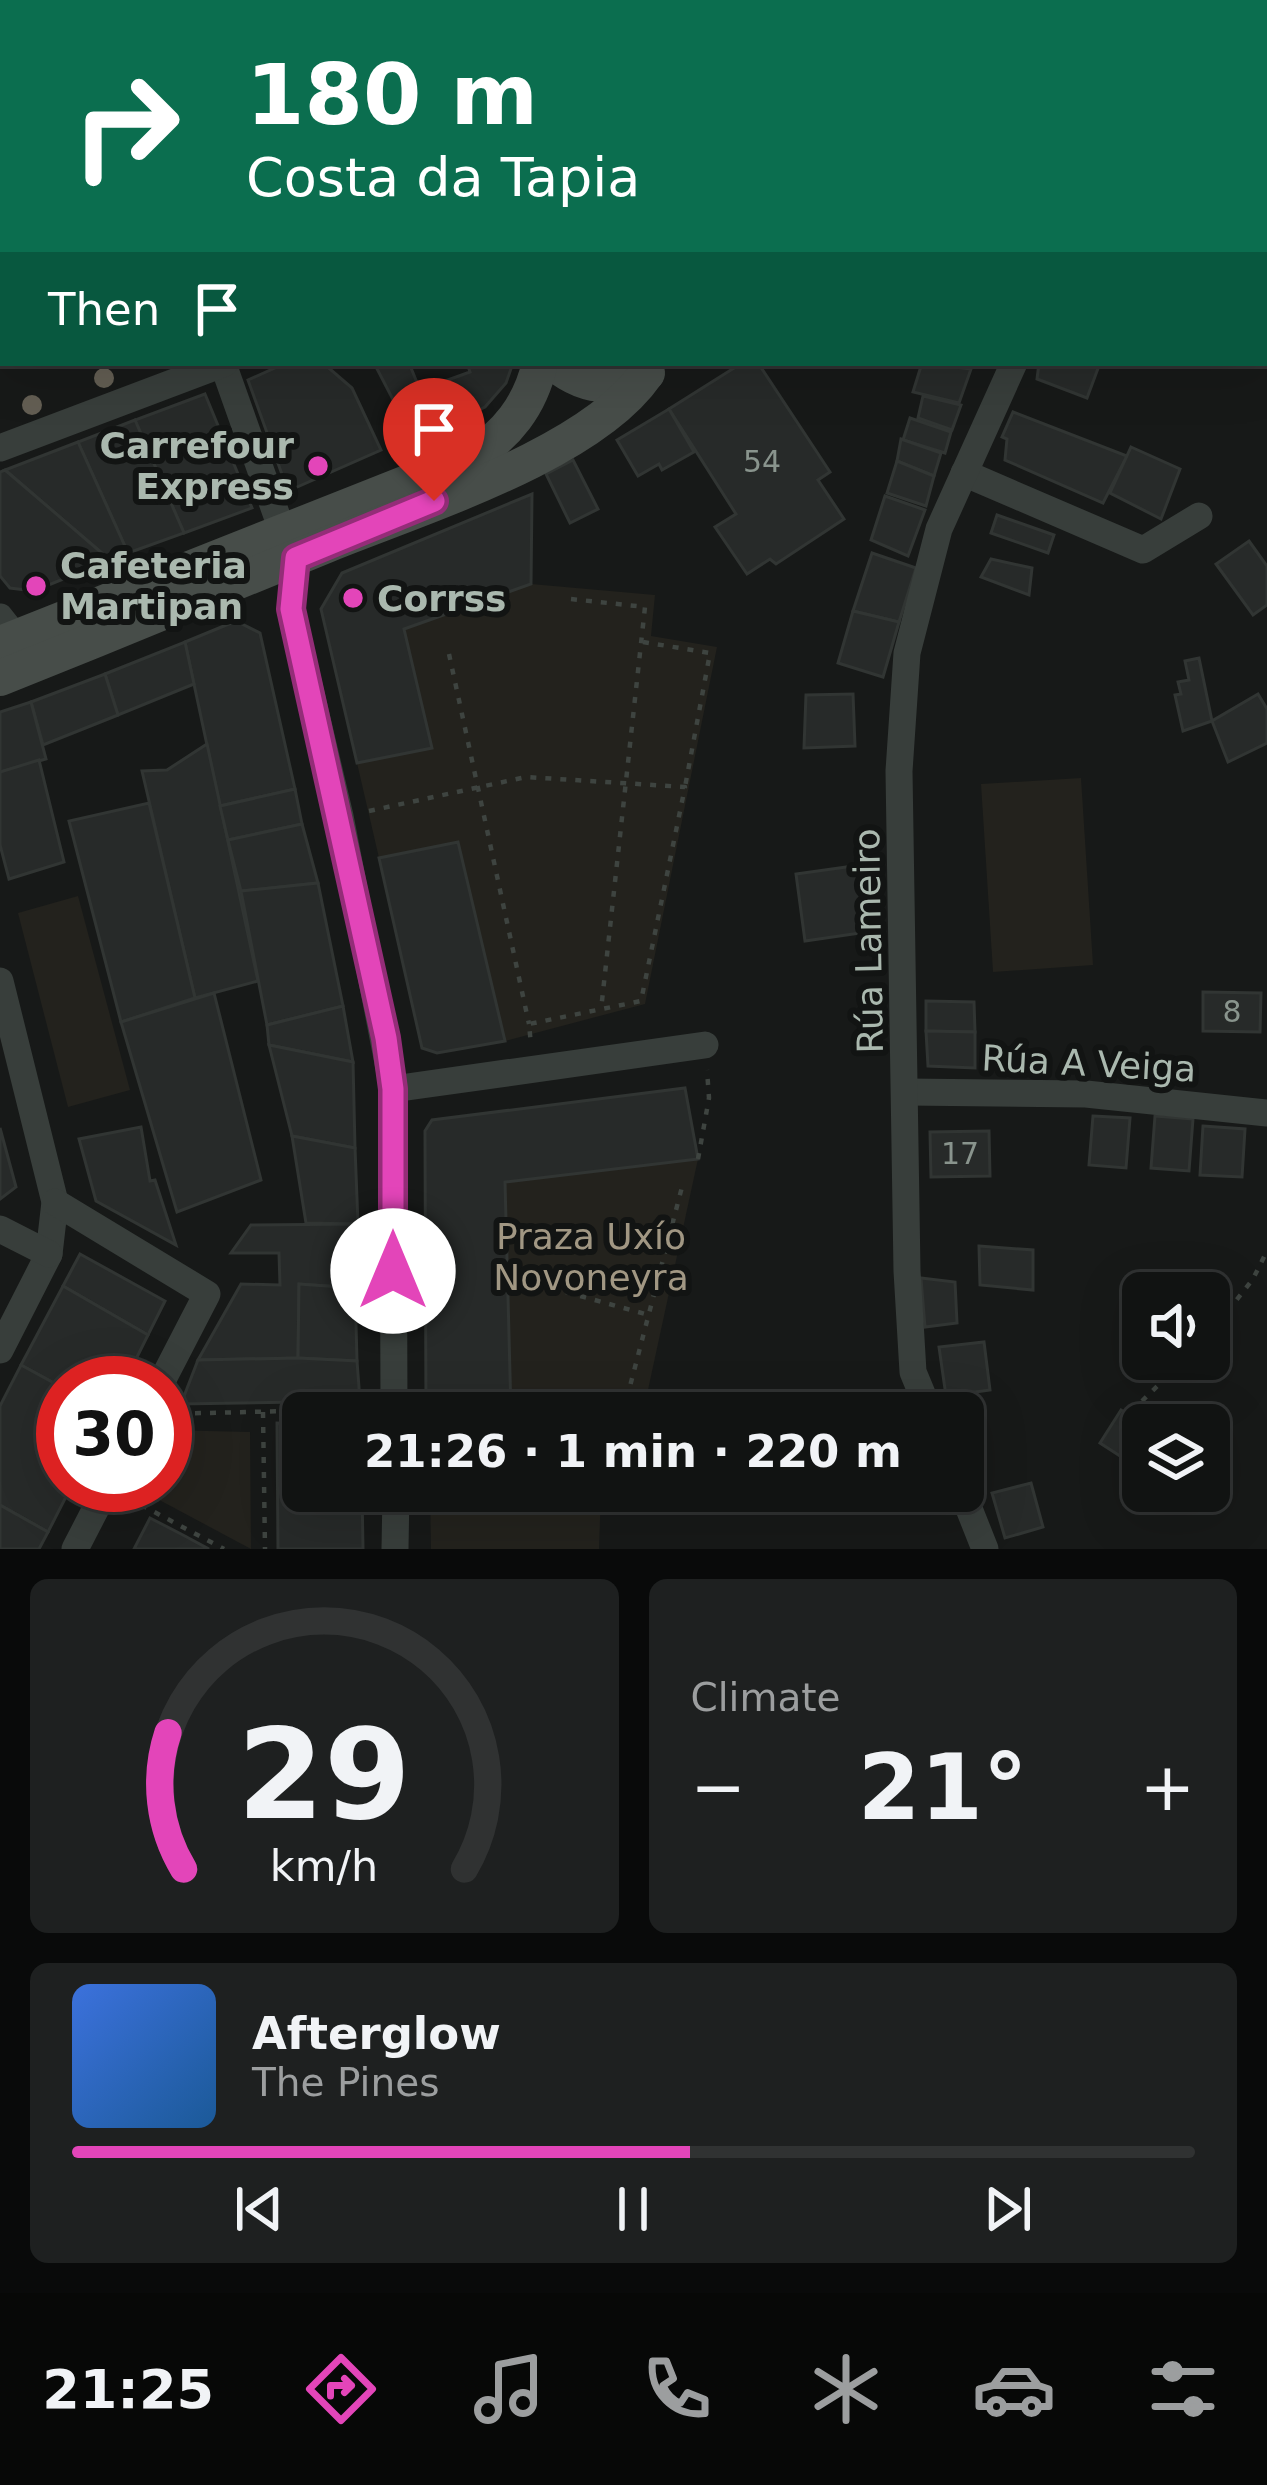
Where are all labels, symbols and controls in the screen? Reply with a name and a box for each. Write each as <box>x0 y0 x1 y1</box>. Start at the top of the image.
text: 180 m <box>246 46 538 144</box>
icon: right <box>48 48 204 204</box>
text: Costa da Tapia <box>246 146 640 209</box>
icon: arrive <box>184 276 250 342</box>
text: Then <box>48 283 160 336</box>
pin <box>383 378 485 501</box>
icon: arrive <box>401 396 467 462</box>
place label: Carrefour Express <box>100 425 294 507</box>
house number: 54 <box>743 444 781 479</box>
marker: Carrefour Express <box>305 453 331 479</box>
place label: Cafeteria Martipan <box>60 545 247 627</box>
marker: Cafeteria Martipan <box>23 573 49 599</box>
place label: Corrss <box>377 578 507 619</box>
marker: Corrss <box>340 585 366 611</box>
street label: Rúa Lameiro <box>846 828 891 1054</box>
house number: 8 <box>1222 994 1242 1029</box>
street label: Rúa A Veiga <box>981 1037 1197 1090</box>
house number: 17 <box>941 1136 979 1171</box>
position arrow <box>330 1208 456 1334</box>
park label: Praza Uxío Novoneyra <box>493 1216 689 1298</box>
map controls <box>1122 1272 1230 1512</box>
button: sound <box>1122 1272 1230 1380</box>
speed limit sign: 30 <box>36 1356 192 1512</box>
button: layers <box>1122 1404 1230 1512</box>
text: 21:26 · 1 min · 220 m <box>364 1425 902 1478</box>
text: Climate <box>691 1675 841 1720</box>
text: 29 <box>237 1702 411 1847</box>
text: 21° <box>858 1735 1028 1840</box>
text: − <box>691 1749 746 1826</box>
text: + <box>1140 1749 1195 1826</box>
text: km/h <box>270 1841 378 1891</box>
text: Afterglow <box>252 2007 501 2060</box>
text: The Pines <box>252 2060 439 2105</box>
icon: previous <box>226 2176 292 2242</box>
icon: pause <box>600 2176 666 2242</box>
icon: next <box>975 2176 1041 2242</box>
icon: directions <box>299 2347 383 2431</box>
icon: music <box>467 2347 551 2431</box>
icon: phone <box>635 2347 719 2431</box>
icon: climate <box>804 2347 888 2431</box>
icon: car <box>972 2347 1056 2431</box>
icon: filters <box>1141 2347 1225 2431</box>
text: 21:25 <box>42 2358 214 2421</box>

